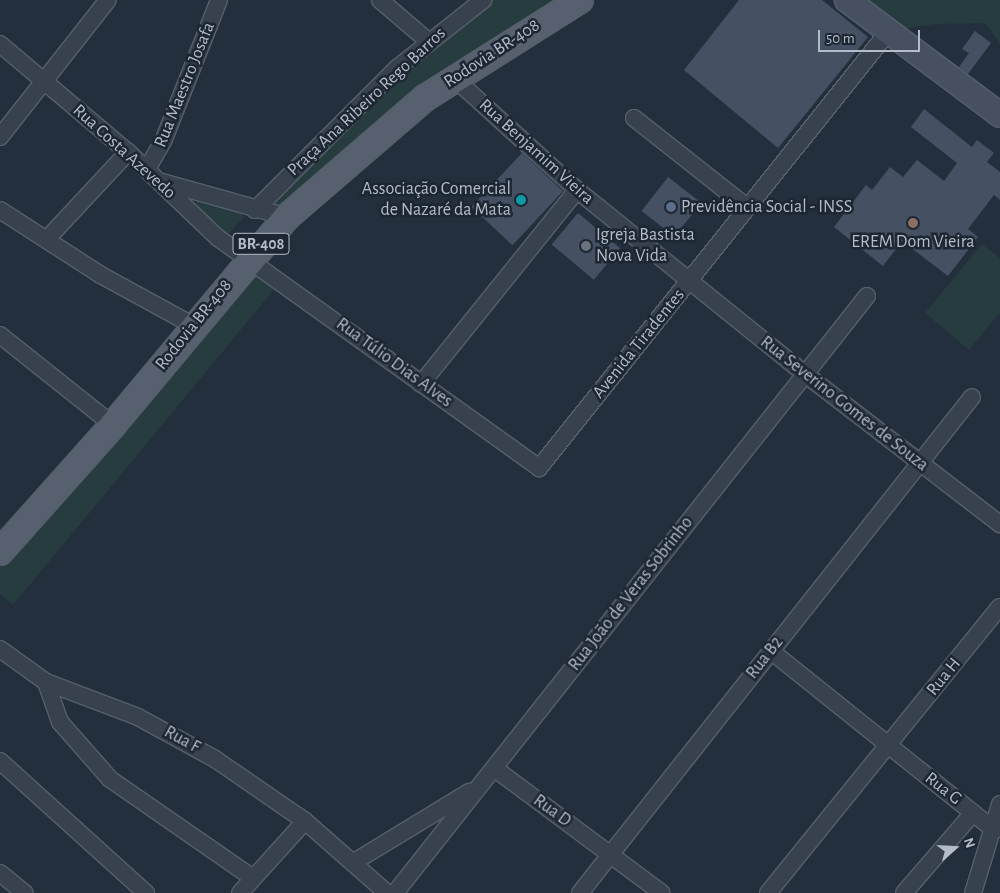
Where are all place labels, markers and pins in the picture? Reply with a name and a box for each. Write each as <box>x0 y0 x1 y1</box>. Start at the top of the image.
place label: Associação Comercial de Nazaré da Mata <box>362 179 511 222</box>
marker: Associação Comercial de Nazaré da Mata <box>515 194 527 206</box>
place label: Previdência Social - INSS <box>681 196 852 218</box>
marker: Previdência Social - INSS <box>665 201 677 213</box>
marker: EREM Dom Vieira <box>907 217 919 229</box>
place label: Igreja Bastista Nova Vida <box>596 225 695 268</box>
place label: EREM Dom Vieira <box>851 231 975 253</box>
marker: Igreja Bastista Nova Vida <box>580 240 592 252</box>

